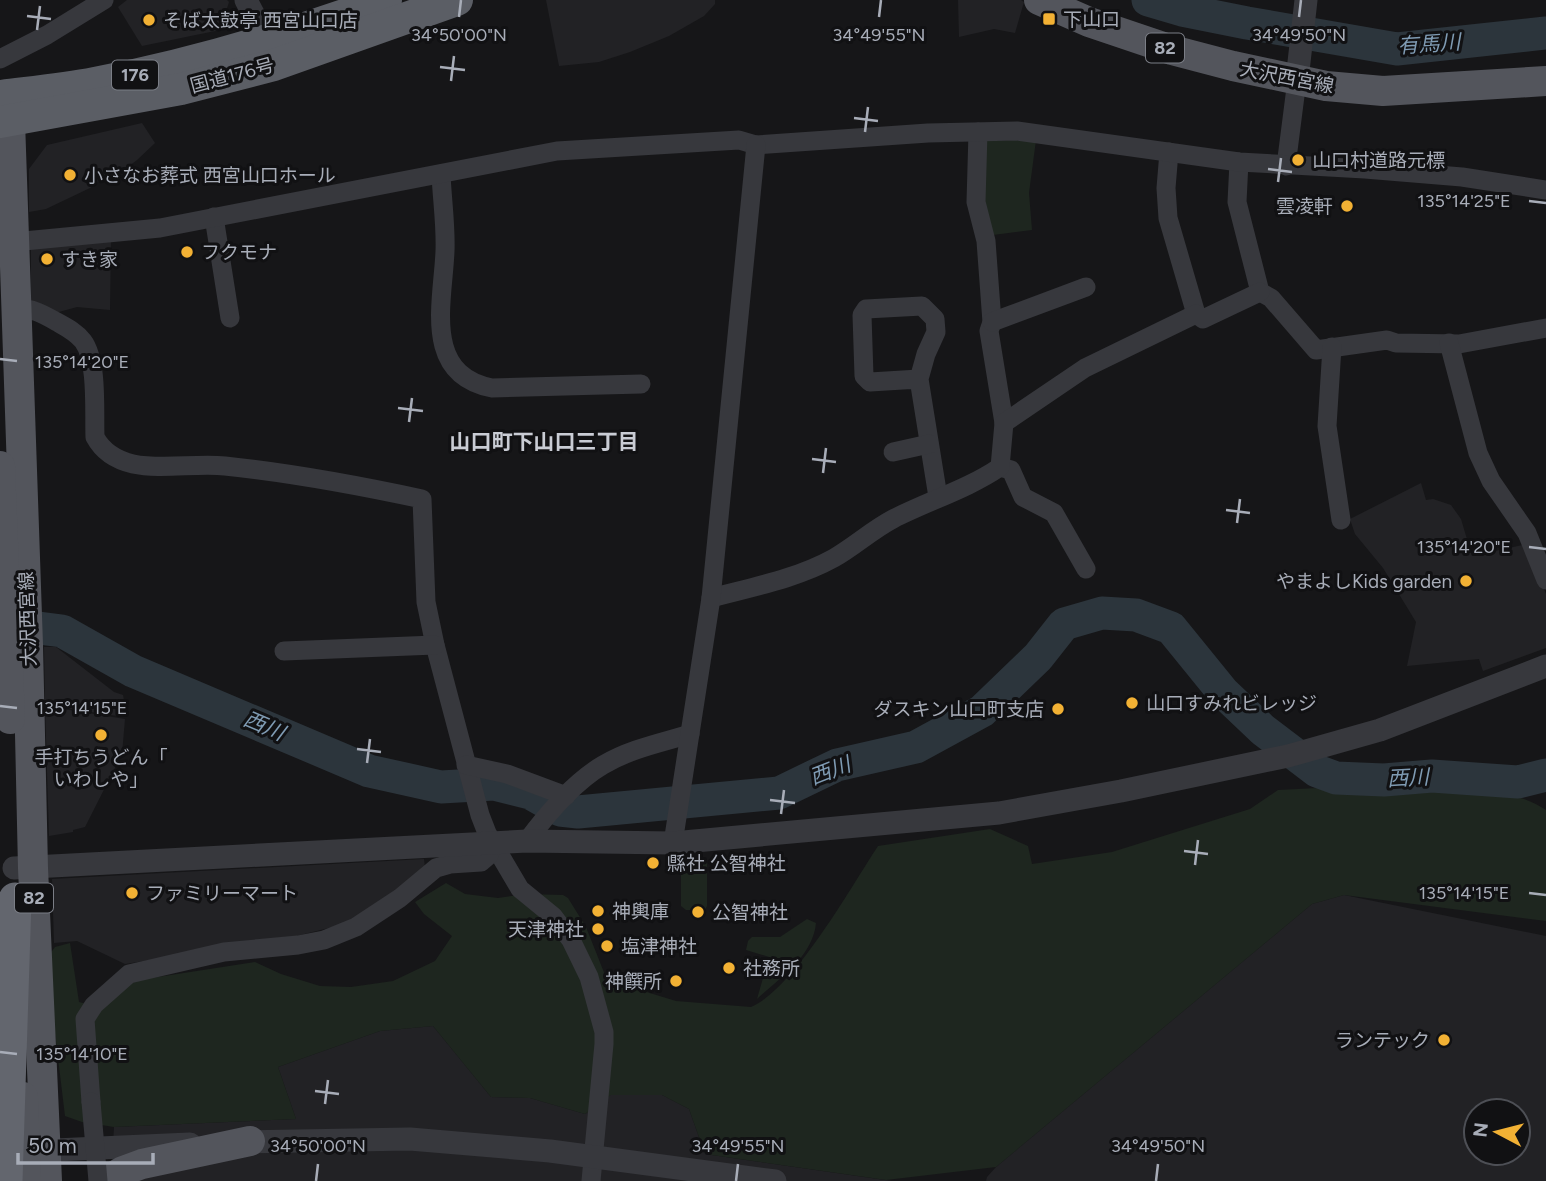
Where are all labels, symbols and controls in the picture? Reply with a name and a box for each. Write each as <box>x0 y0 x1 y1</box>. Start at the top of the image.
place label: 下山口 <box>1063 8 1120 31</box>
place label: そば太鼓亭 西宮山口店 <box>163 9 358 32</box>
marker: 下山口 <box>1041 11 1057 27</box>
marker: そば太鼓亭 西宮山口店 <box>141 12 157 28</box>
text: 34°50'00"N <box>411 24 507 46</box>
text: 34°49'55"N <box>833 24 925 46</box>
text: 34°49'50"N <box>1252 24 1346 46</box>
water label: 有馬川 <box>1397 29 1463 58</box>
road number: 82 <box>1146 33 1184 62</box>
street label: 国道176号 <box>188 53 277 98</box>
street label: 大沢西宮線 <box>1238 57 1336 98</box>
road number: 176 <box>112 60 158 90</box>
place label: 山口村道路元標 <box>1312 149 1445 172</box>
marker: 山口村道路元標 <box>1290 152 1306 168</box>
place label: 小さなお葬式 西宮山口ホール <box>84 164 336 187</box>
marker: 小さなお葬式 西宮山口ホール <box>62 167 78 183</box>
text: 135°14'25"E <box>1417 190 1511 212</box>
place label: 雲凌軒 <box>1276 195 1333 218</box>
marker: 雲凌軒 <box>1339 198 1355 214</box>
place label: フクモナ <box>201 241 277 264</box>
marker: フクモナ <box>179 244 195 260</box>
place label: すき家 <box>61 248 118 271</box>
marker: すき家 <box>39 251 55 267</box>
text: 135°14'20"E <box>35 351 129 373</box>
district label: 山口町下山口三丁目 <box>450 429 639 454</box>
text: 135°14'20"E <box>1417 536 1511 558</box>
place label: やまよしKids garden <box>1276 570 1452 593</box>
street label: 大沢西宮線 <box>14 571 41 667</box>
marker: やまよしKids garden <box>1458 573 1474 589</box>
place label: 山口すみれビレッジ <box>1146 692 1317 715</box>
marker: 山口すみれビレッジ <box>1124 695 1140 711</box>
text: 135°14'15"E <box>37 697 127 719</box>
place label: ダスキン山口町支店 <box>874 698 1044 721</box>
marker: ダスキン山口町支店 <box>1050 701 1066 717</box>
water label: 西川 <box>240 706 290 746</box>
marker: 手打ちうどん「 いわしや」 <box>93 727 109 743</box>
place label: 手打ちうどん「 いわしや」 <box>34 746 168 791</box>
water label: 西川 <box>806 751 856 790</box>
water label: 西川 <box>1386 764 1432 791</box>
place label: 縣社 公智神社 <box>667 852 786 875</box>
marker: 縣社 公智神社 <box>645 855 661 871</box>
place label: ファミリーマート <box>146 882 298 905</box>
text: 135°14'15"E <box>1419 882 1509 904</box>
road number: 82 <box>15 884 53 912</box>
marker: ファミリーマート <box>124 885 140 901</box>
place label: 神輿庫 <box>612 900 669 923</box>
place label: 公智神社 <box>712 901 788 924</box>
marker: 神輿庫 <box>590 903 606 919</box>
marker: 公智神社 <box>690 904 706 920</box>
place label: 天津神社 <box>508 918 584 941</box>
marker: 天津神社 <box>590 921 606 937</box>
place label: 塩津神社 <box>621 935 697 958</box>
marker: 塩津神社 <box>599 938 615 954</box>
place label: 社務所 <box>743 957 800 980</box>
marker: 社務所 <box>721 960 737 976</box>
place label: 神饌所 <box>605 970 662 993</box>
marker: 神饌所 <box>668 973 684 989</box>
place label: ランテック <box>1335 1029 1430 1052</box>
marker: ランテック <box>1436 1032 1452 1048</box>
text: 135°14'10"E <box>36 1043 128 1065</box>
north arrow <box>1462 1097 1532 1167</box>
text: N <box>1468 1121 1493 1139</box>
scale bar <box>18 1122 152 1166</box>
text: 50 m <box>28 1133 77 1158</box>
text: 34°50'00"N <box>270 1135 366 1157</box>
text: 34°49'55"N <box>692 1135 784 1157</box>
text: 34°49'50"N <box>1111 1135 1205 1157</box>

